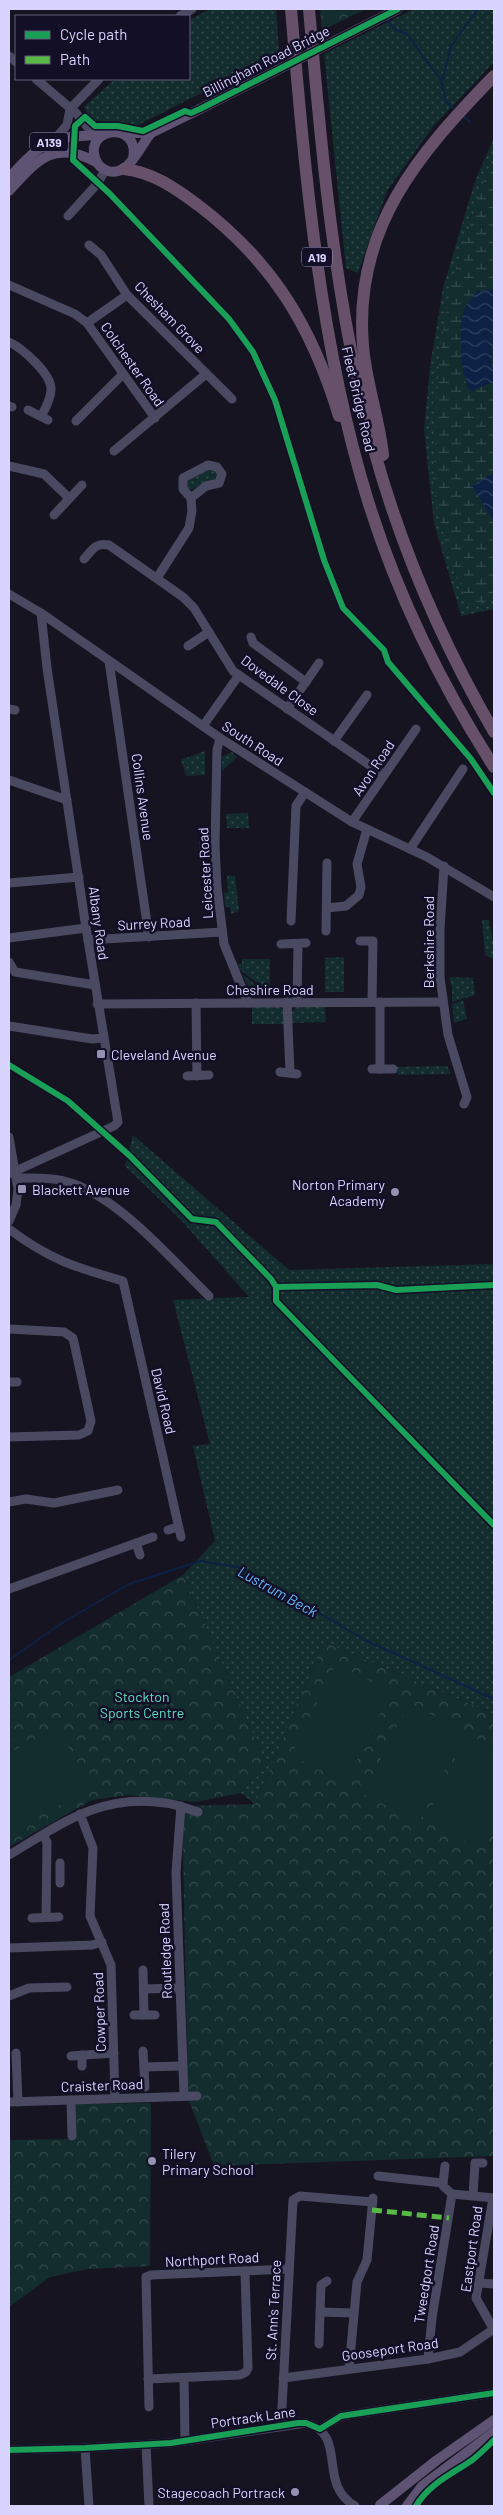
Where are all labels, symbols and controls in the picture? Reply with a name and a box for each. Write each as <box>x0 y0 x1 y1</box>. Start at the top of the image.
legend <box>15 15 190 80</box>
street label: Billingham Road Bridge <box>200 22 332 100</box>
text: Cycle path <box>60 25 127 43</box>
text: Path <box>60 50 90 68</box>
road number: A139 <box>30 132 68 152</box>
road number: A19 <box>302 248 332 266</box>
street label: Chesham Grove <box>131 277 209 357</box>
street label: Colchester Road <box>98 318 168 410</box>
street label: Fleet Bridge Road <box>339 345 379 453</box>
street label: Dovedale Close <box>238 651 322 719</box>
street label: South Road <box>219 717 287 769</box>
street label: Avon Road <box>348 737 398 799</box>
street label: Collins Avenue <box>128 752 158 842</box>
street label: Leicester Road <box>194 827 216 919</box>
street label: Albany Road <box>85 885 113 961</box>
street label: Berkshire Road <box>420 896 437 988</box>
street label: Surrey Road <box>117 913 191 933</box>
street label: Cheshire Road <box>226 981 314 998</box>
place label: Cleveland Avenue <box>111 1046 217 1063</box>
marker: Cleveland Avenue <box>95 1048 107 1060</box>
place label: Norton Primary Academy <box>292 1176 386 1209</box>
place label: Blackett Avenue <box>32 1181 130 1198</box>
marker: Blackett Avenue <box>16 1183 28 1195</box>
marker: Norton Primary Academy <box>389 1186 401 1198</box>
street label: David Road <box>148 1366 180 1436</box>
water label: Lustrum Beck <box>235 1562 322 1621</box>
park label: Stockton Sports Centre <box>100 1688 184 1721</box>
street label: Routledge Road <box>155 1903 175 1999</box>
street label: Cowper Road <box>89 1972 109 2052</box>
street label: Craister Road <box>61 2075 143 2095</box>
place label: Tilery Primary School <box>162 2145 254 2178</box>
marker: Tilery Primary School <box>146 2155 158 2167</box>
street label: Eastport Road <box>457 2205 485 2293</box>
street label: Tweedport Road <box>410 2224 442 2324</box>
street label: Northport Road <box>164 2248 260 2270</box>
street label: St. Ann's Terrace <box>262 2259 284 2361</box>
street label: Gooseport Road <box>341 2334 439 2364</box>
street label: Portrack Lane <box>210 2403 296 2431</box>
place label: Stagecoach Portrack <box>157 2484 285 2501</box>
marker: Stagecoach Portrack <box>289 2486 301 2498</box>

